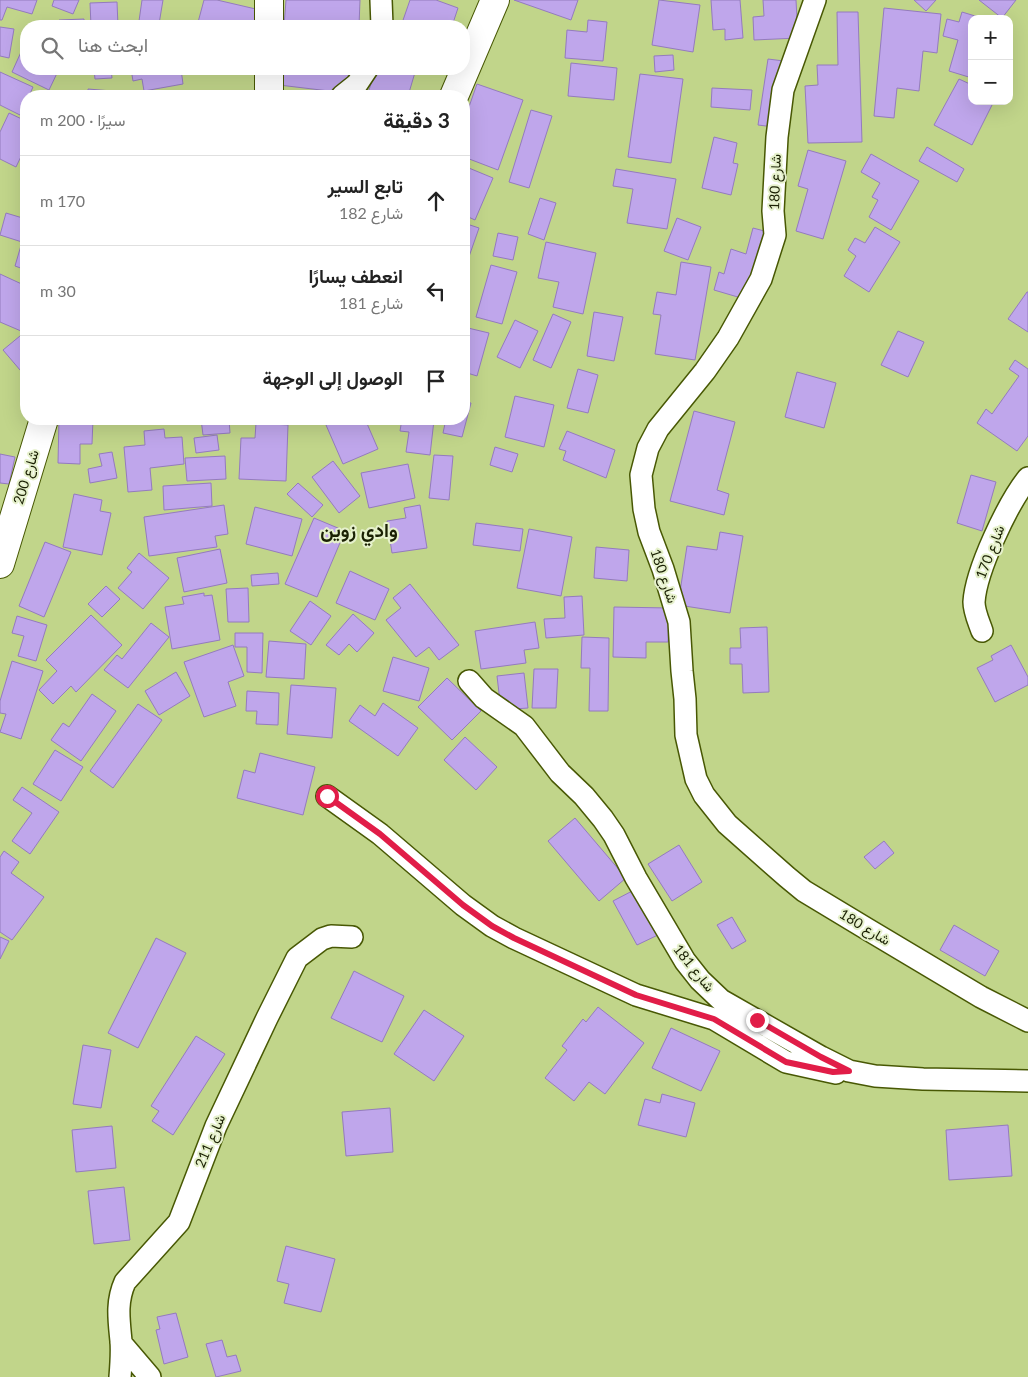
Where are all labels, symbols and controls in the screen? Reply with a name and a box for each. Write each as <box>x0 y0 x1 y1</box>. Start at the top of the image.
map controls <box>968 15 1013 105</box>
button: + <box>968 15 1013 60</box>
search box <box>20 20 470 75</box>
text: ابحث هنا <box>78 33 148 56</box>
icon: search <box>38 34 66 62</box>
button: − <box>968 60 1013 105</box>
text: 3 دقيقة <box>383 107 450 132</box>
text: سيرًا · 200 m <box>40 110 125 129</box>
street label: شارع 180 <box>765 154 787 210</box>
text: تابع السير <box>328 174 403 197</box>
icon: ahead <box>422 187 450 215</box>
text: 170 m <box>40 191 85 210</box>
text: شارع 182 <box>339 203 403 222</box>
text: انعطف يسارًا <box>308 264 403 287</box>
icon: left <box>422 277 450 305</box>
text: 30 m <box>40 281 76 300</box>
text: شارع 181 <box>339 293 403 312</box>
text: الوصول إلى الوجهة <box>262 366 403 389</box>
icon: arrive <box>422 367 450 395</box>
street label: شارع 200 <box>9 448 45 507</box>
district label: وادي زوين <box>320 518 398 547</box>
street label: شارع 170 <box>972 523 1010 582</box>
street label: شارع 180 <box>644 547 682 606</box>
route start <box>316 785 339 808</box>
street label: شارع 180 <box>835 905 894 951</box>
street label: شارع 181 <box>668 941 719 997</box>
route end <box>746 1009 769 1032</box>
street label: شارع 211 <box>191 1112 231 1171</box>

